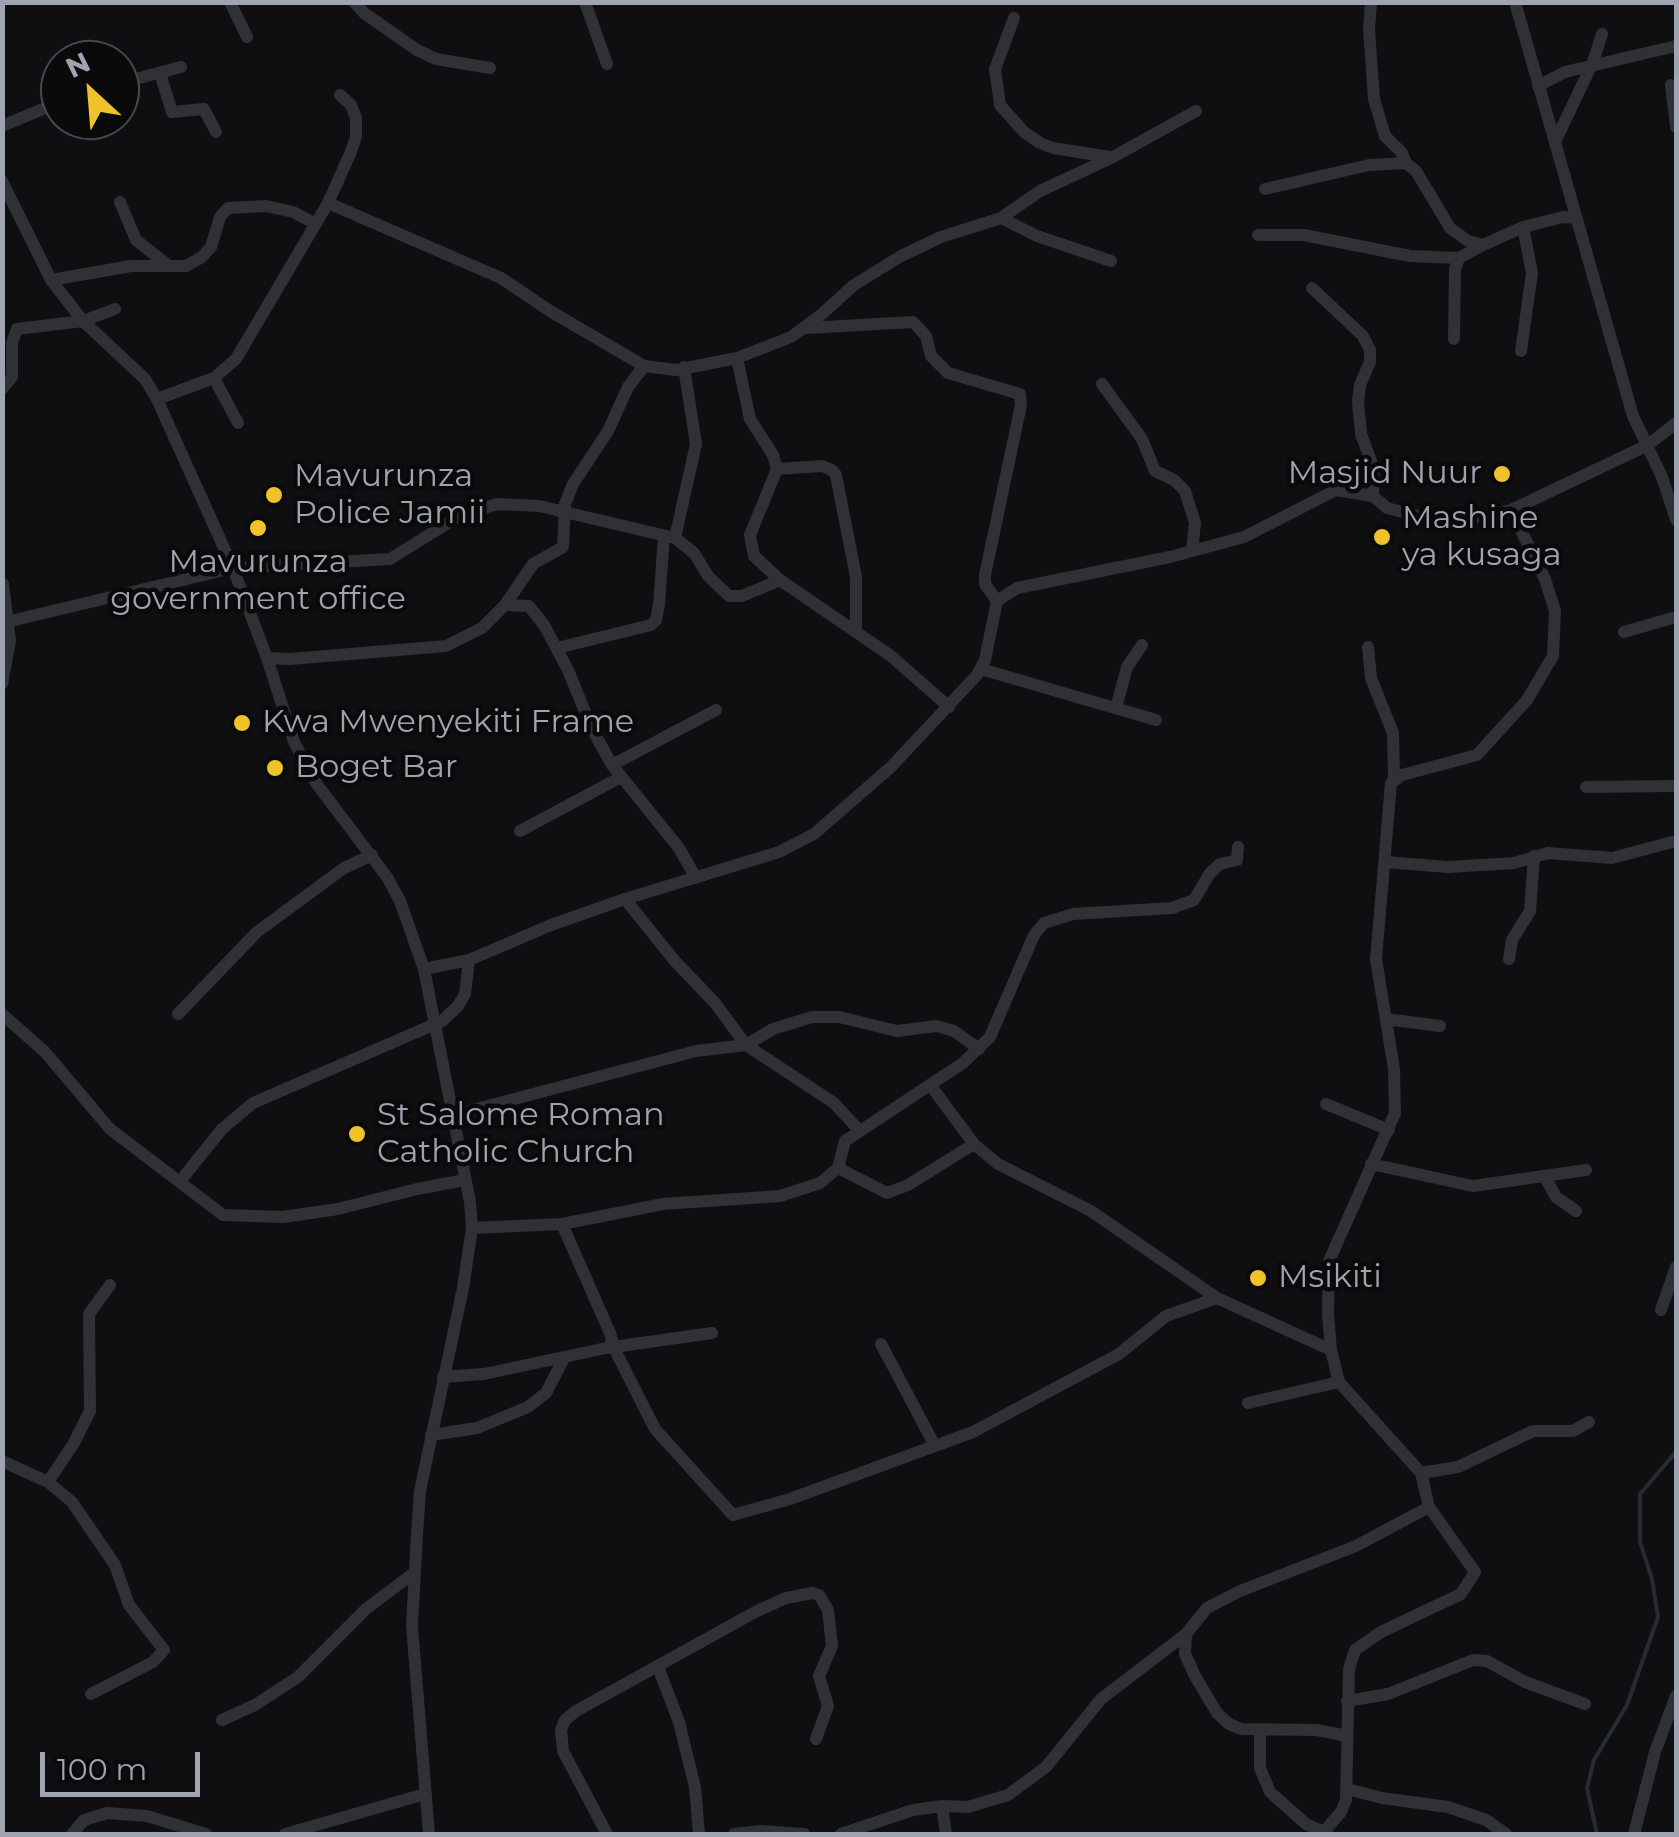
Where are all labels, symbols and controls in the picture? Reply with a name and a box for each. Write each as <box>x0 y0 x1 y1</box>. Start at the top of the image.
north arrow <box>40 40 140 140</box>
text: N <box>60 45 95 85</box>
place label: Masjid Nuur <box>1288 455 1482 493</box>
place label: Mavurunza Police Jamii <box>294 458 485 533</box>
marker: Masjid Nuur <box>1491 463 1513 485</box>
marker: Mavurunza Police Jamii <box>263 484 285 506</box>
place label: Mashine ya kusaga <box>1402 500 1562 575</box>
marker: Mavurunza government office <box>247 517 269 539</box>
marker: Mashine ya kusaga <box>1371 526 1393 548</box>
place label: Mavurunza government office <box>110 544 406 619</box>
place label: Kwa Mwenyekiti Frame <box>262 704 634 742</box>
marker: Kwa Mwenyekiti Frame <box>231 712 253 734</box>
place label: Boget Bar <box>295 749 458 787</box>
marker: Boget Bar <box>264 757 286 779</box>
place label: St Salome Roman Catholic Church <box>377 1097 665 1172</box>
marker: St Salome Roman Catholic Church <box>346 1123 368 1145</box>
place label: Msikiti <box>1278 1259 1382 1297</box>
marker: Msikiti <box>1247 1267 1269 1289</box>
scale bar <box>45 1732 205 1794</box>
text: 100 m <box>57 1751 147 1788</box>

